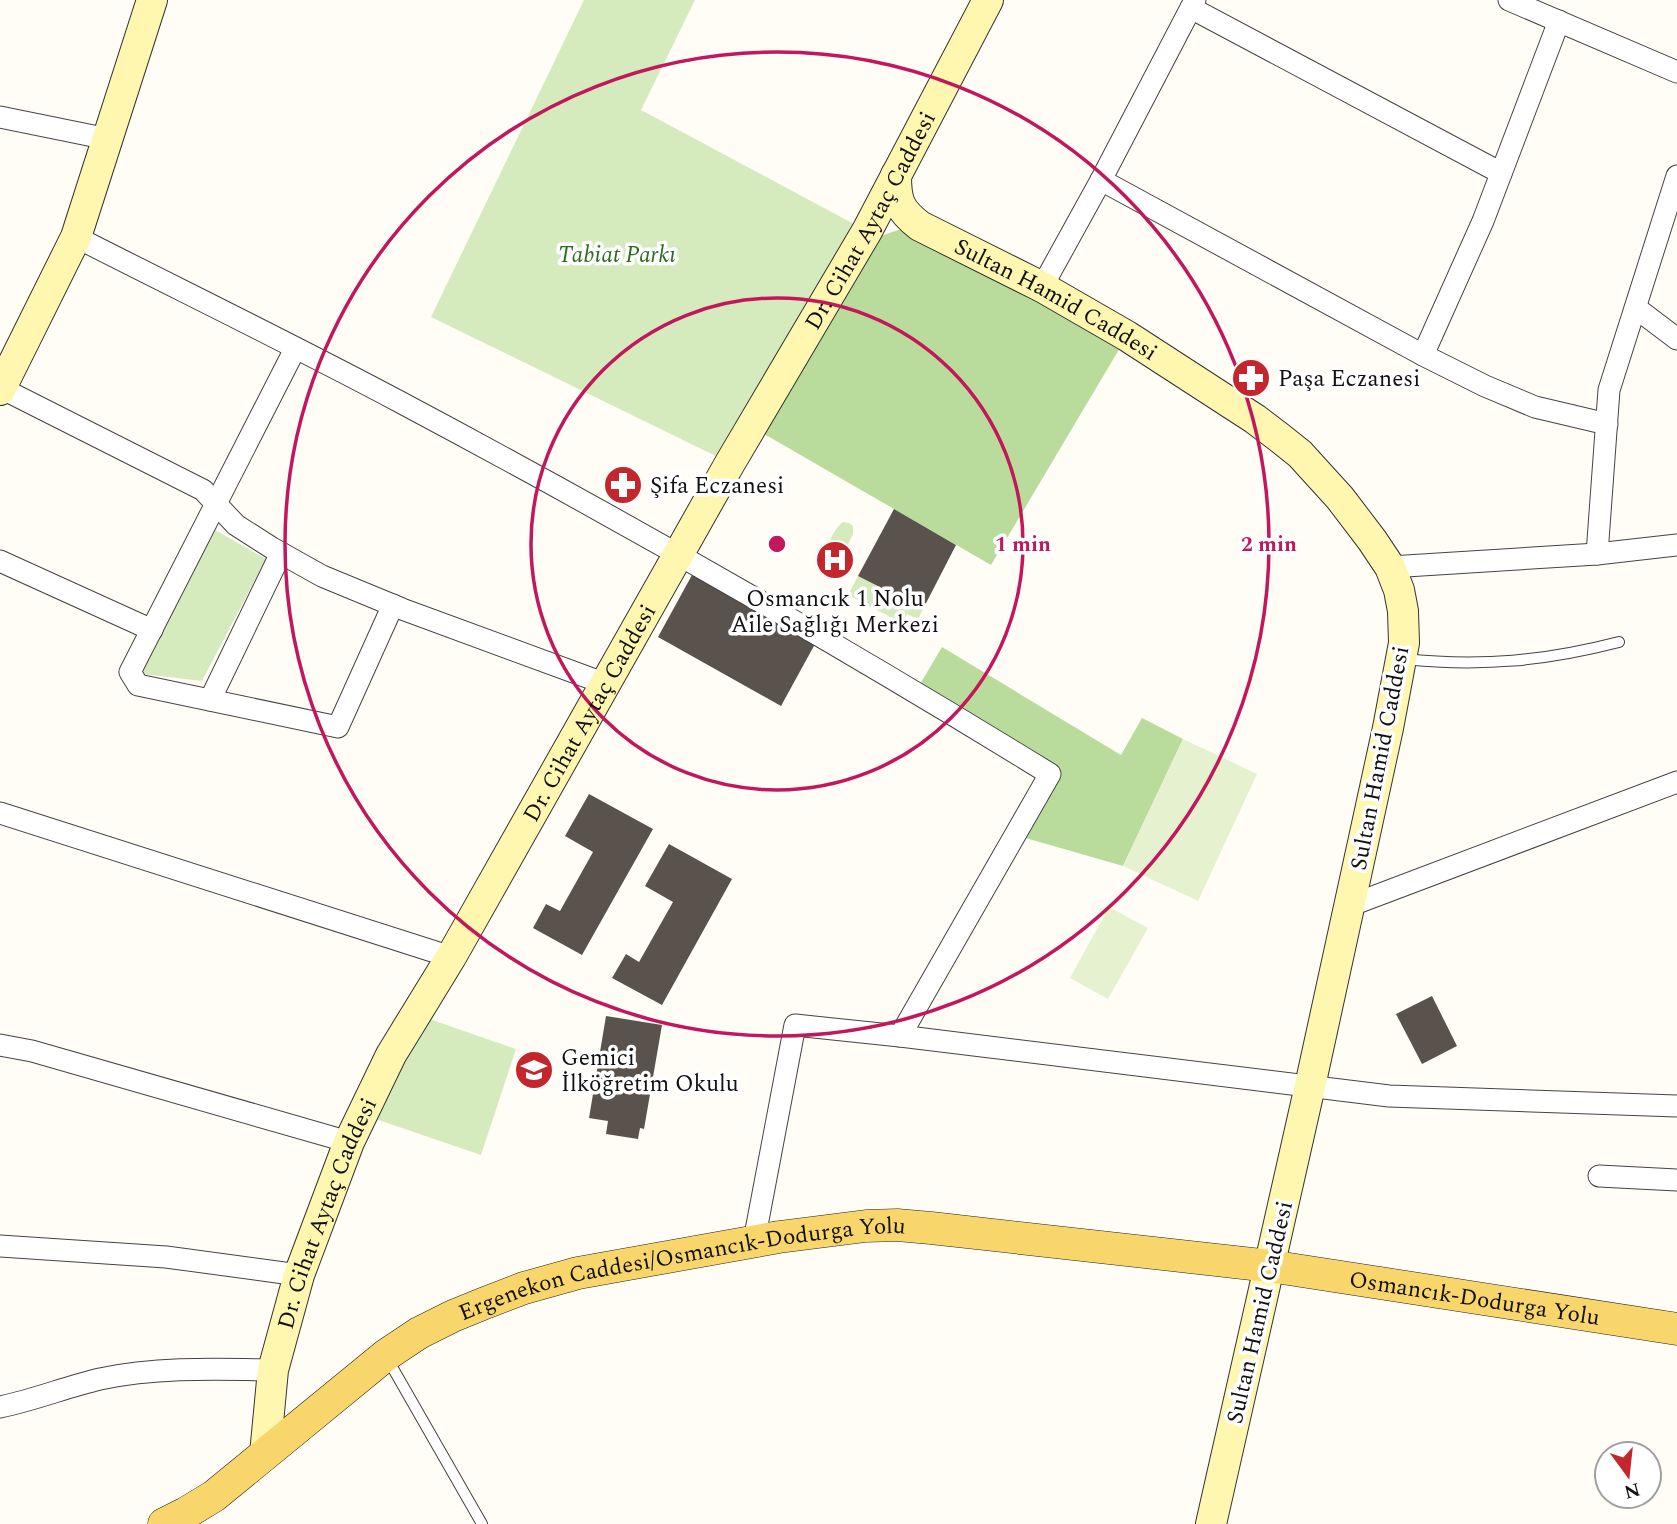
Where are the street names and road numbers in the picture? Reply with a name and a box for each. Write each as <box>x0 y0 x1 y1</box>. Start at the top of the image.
street label: Dr. Cihat Aytaç Caddesi <box>796 105 946 337</box>
street label: Sultan Hamid Caddesi <box>948 230 1164 370</box>
street label: Dr. Cihat Aytaç Caddesi <box>515 598 666 829</box>
street label: Sultan Hamid Caddesi <box>1342 643 1419 873</box>
street label: Dr. Cihat Aytaç Caddesi <box>269 1092 387 1334</box>
street label: Sultan Hamid Caddesi <box>1218 1197 1303 1427</box>
street label: Ergenekon Caddesi/Osmancık-Dodurga Yolu <box>454 1209 907 1331</box>
street label: Osmancık-Dodurga Yolu <box>1347 1262 1602 1336</box>

